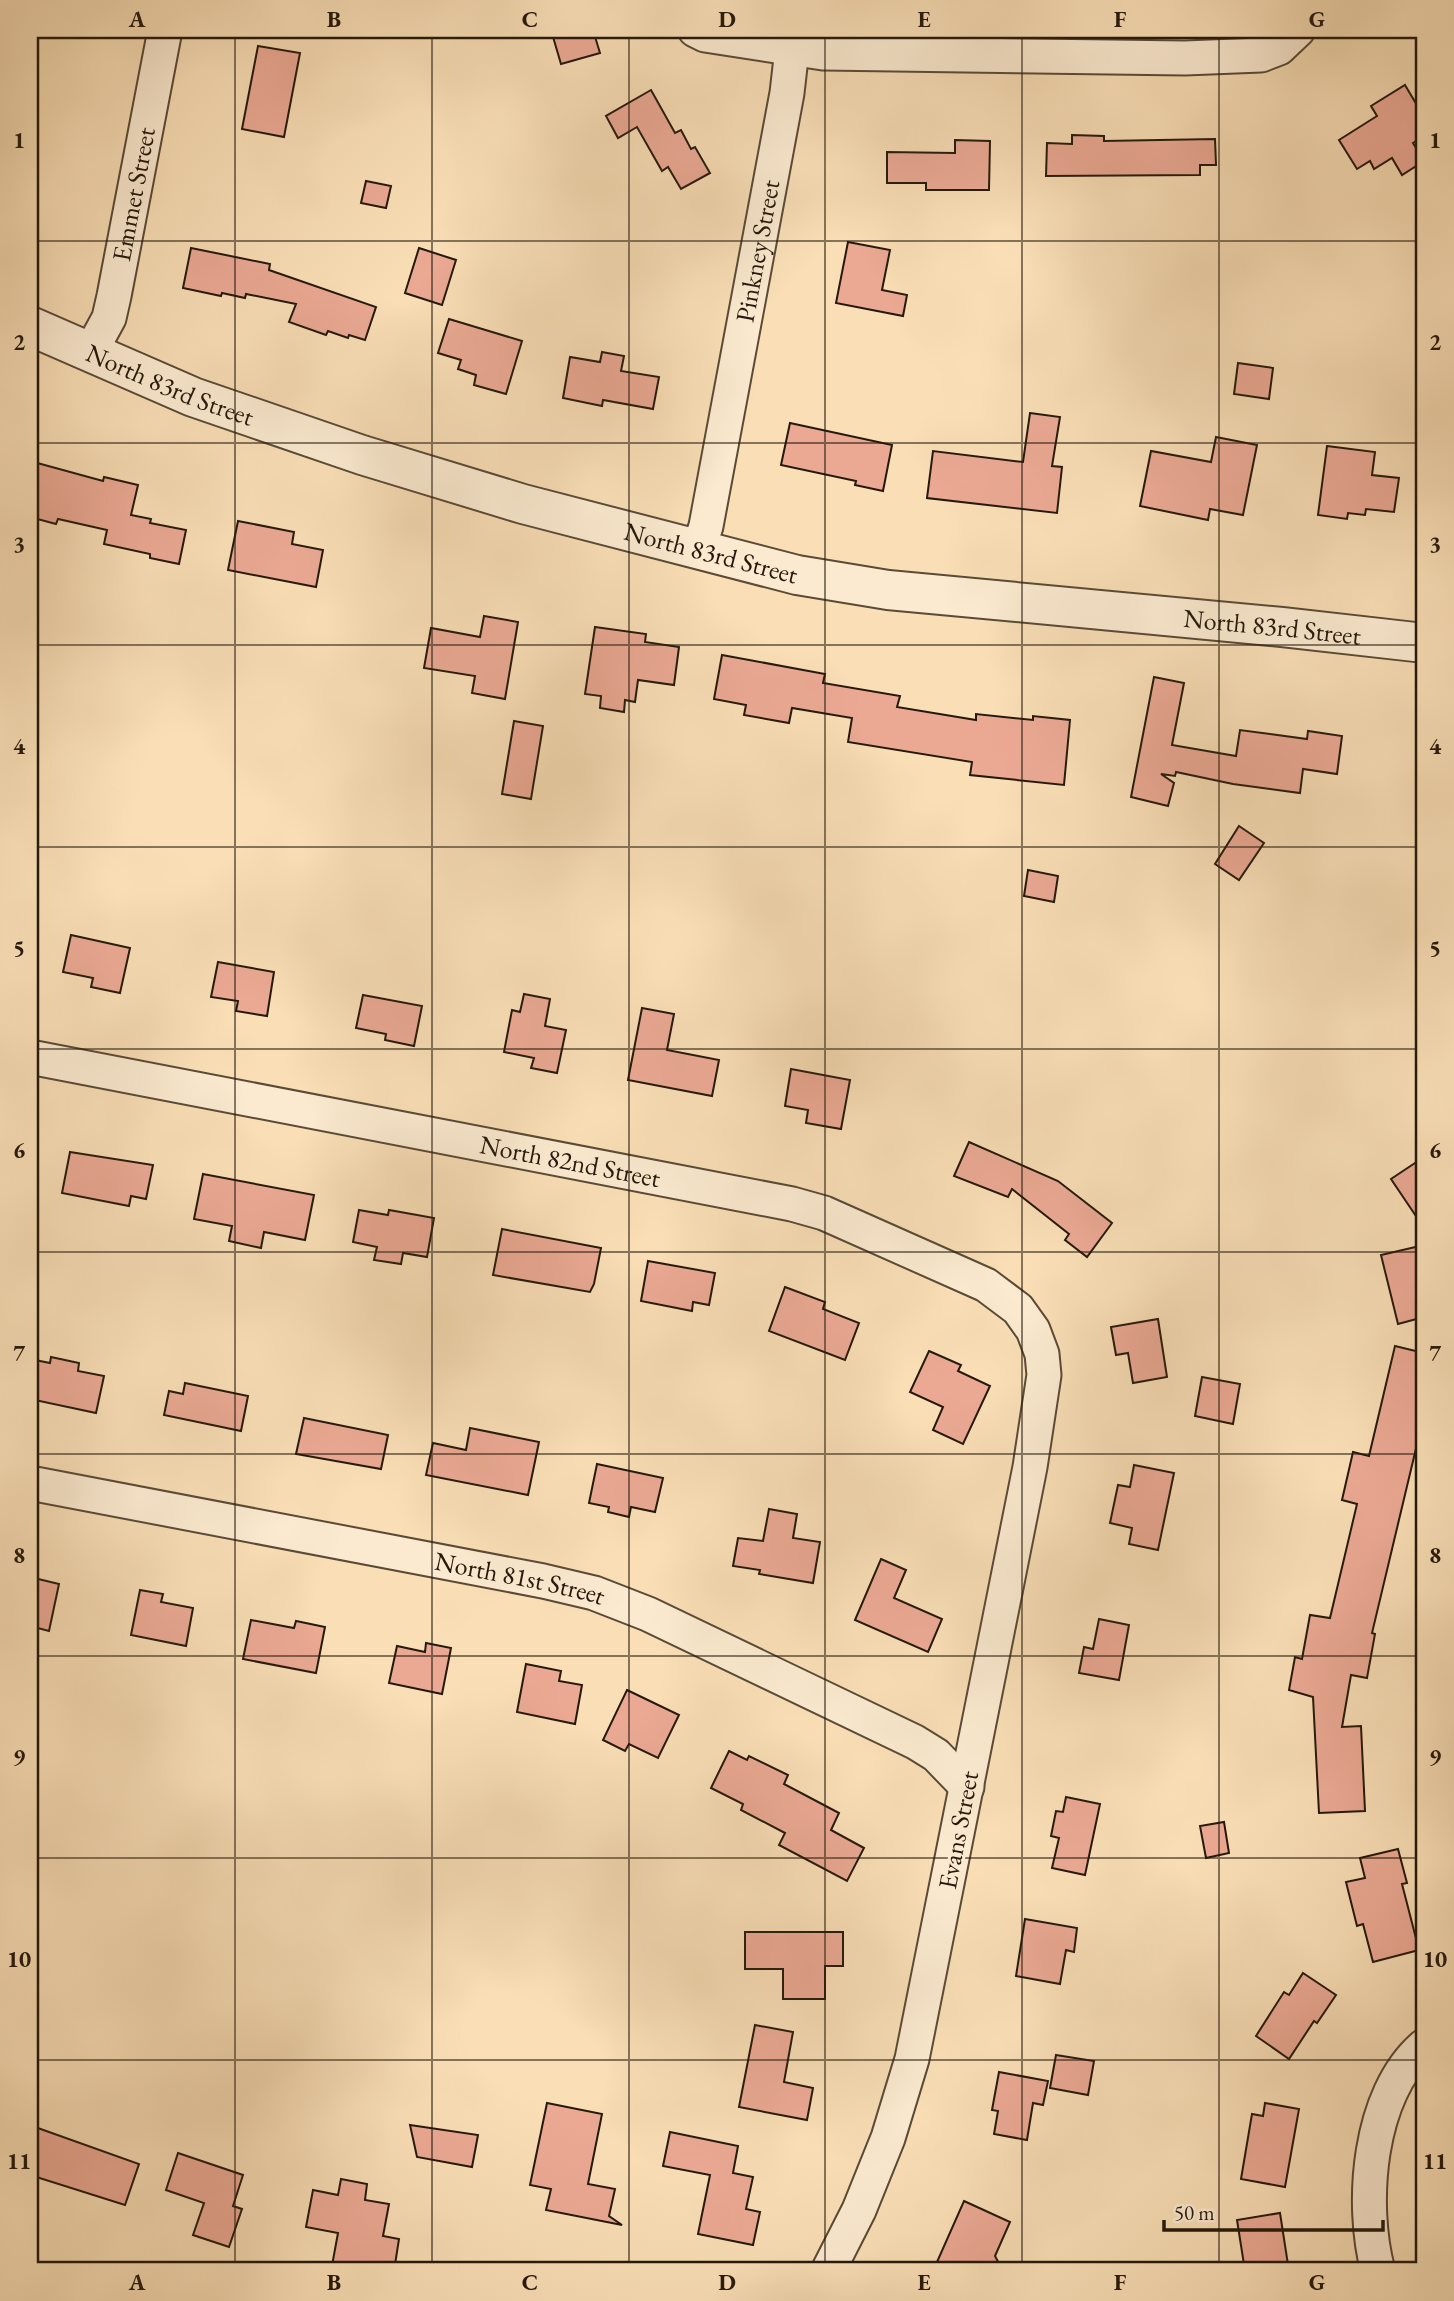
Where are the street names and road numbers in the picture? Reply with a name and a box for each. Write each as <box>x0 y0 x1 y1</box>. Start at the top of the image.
street label: Emmet Street <box>104 124 163 264</box>
street label: Pinkney Street <box>727 177 787 325</box>
street label: North 83rd Street <box>81 336 258 434</box>
street label: North 83rd Street <box>621 514 801 592</box>
street label: North 83rd Street <box>1182 601 1363 653</box>
street label: North 82nd Street <box>477 1127 663 1195</box>
street label: North 81st Street <box>432 1544 610 1613</box>
street label: Evans Street <box>930 1768 986 1892</box>

